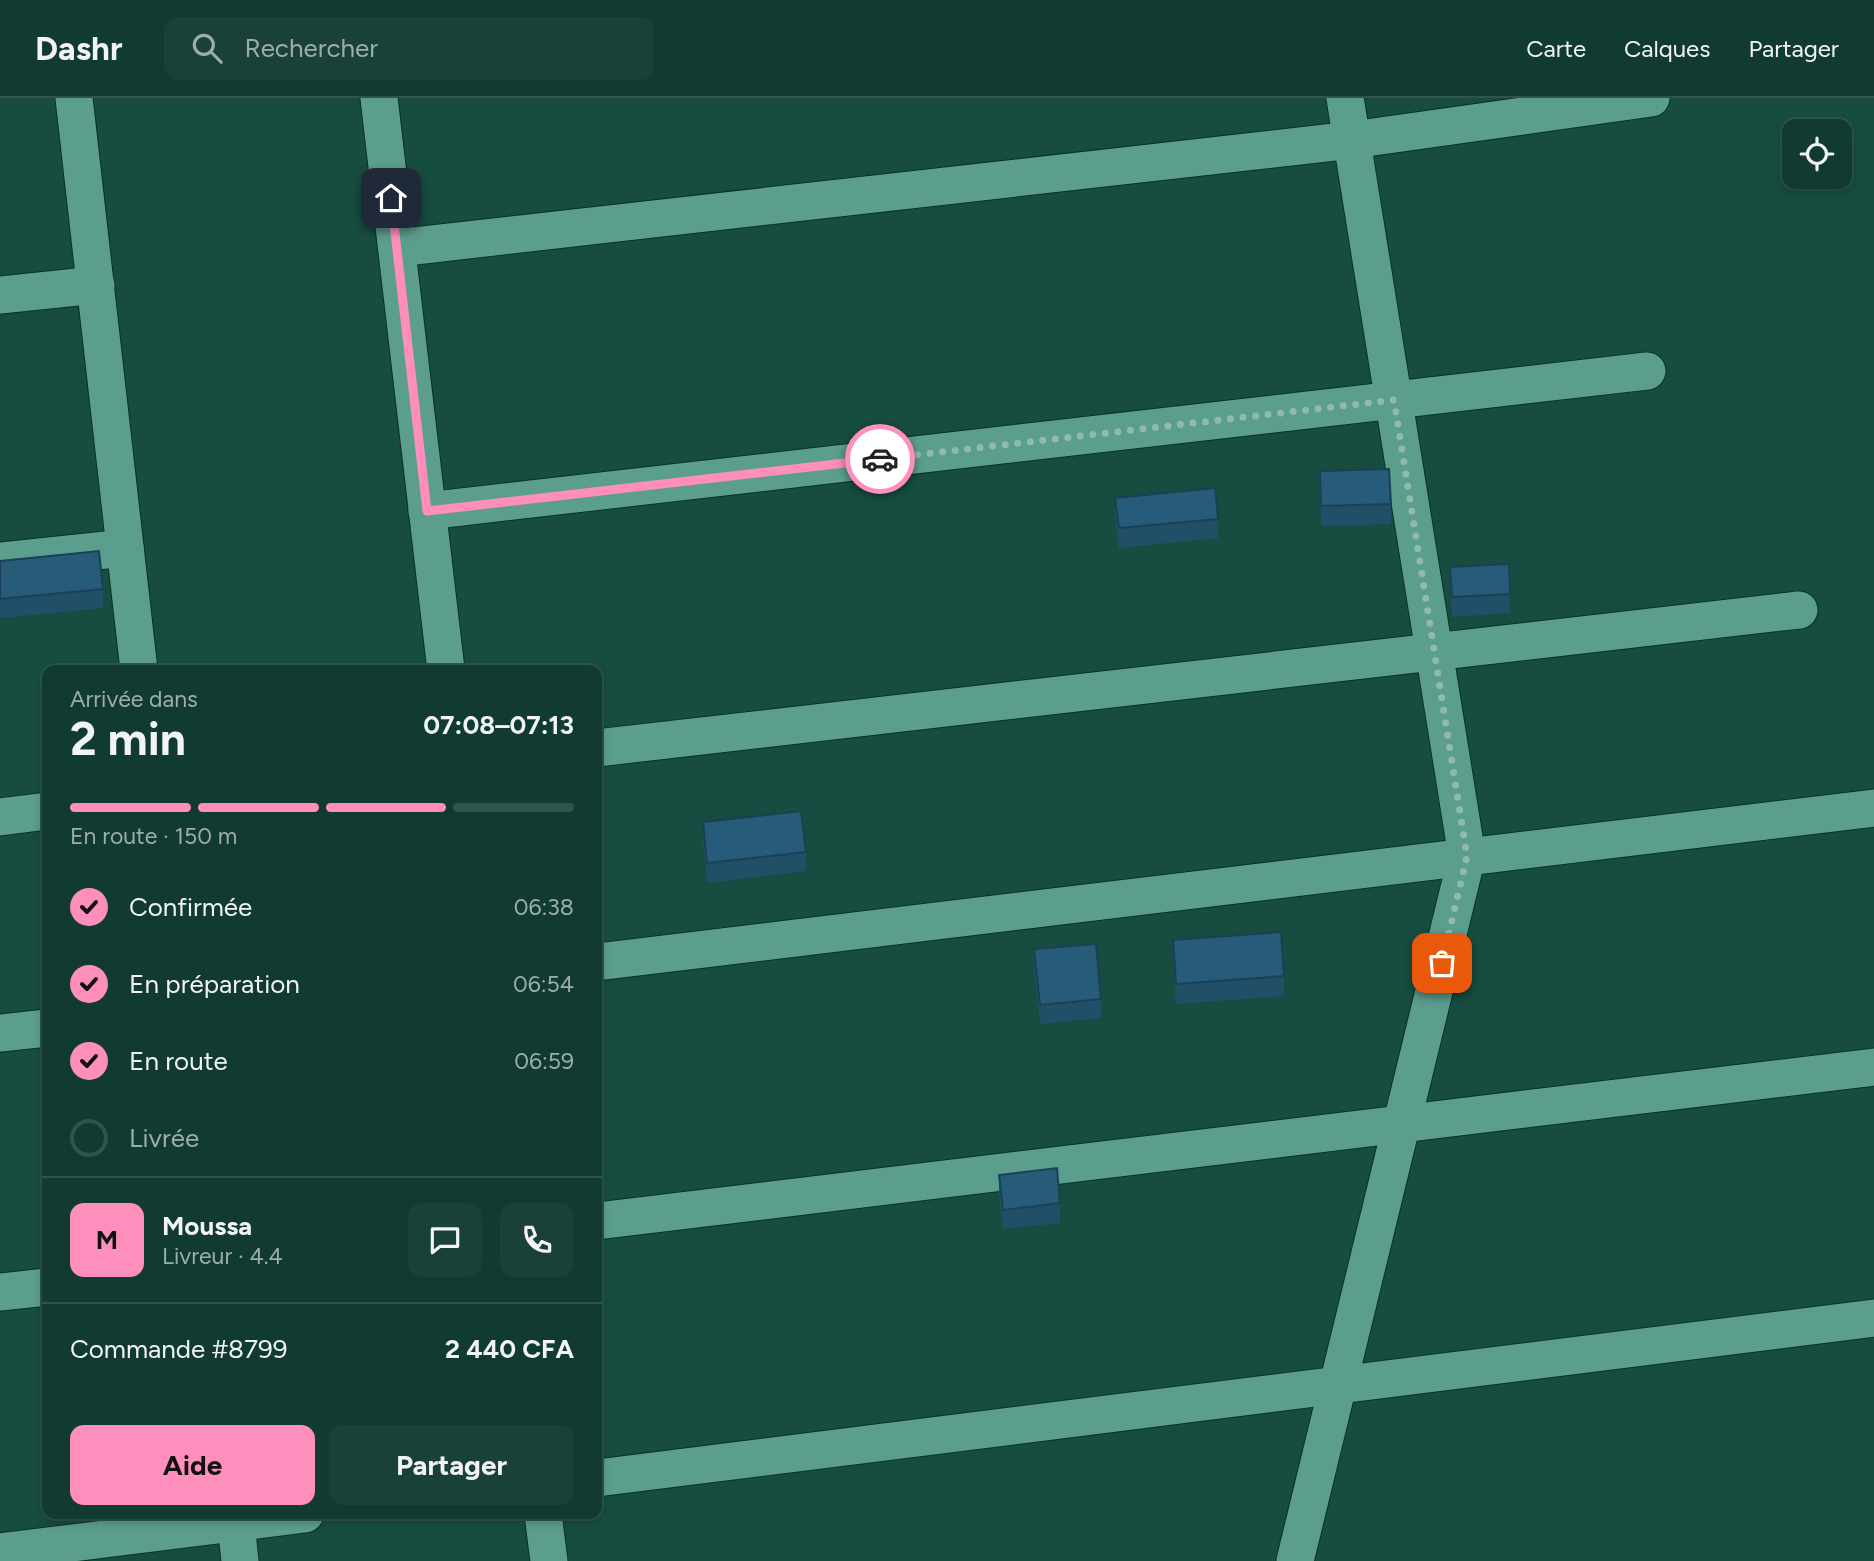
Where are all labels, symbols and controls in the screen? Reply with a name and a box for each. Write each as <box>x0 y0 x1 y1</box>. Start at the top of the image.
search box <box>164 17 654 80</box>
text: Dashr <box>35 29 122 68</box>
icon: search <box>188 29 226 67</box>
text: Rechercher <box>244 32 378 64</box>
text: Carte <box>1526 34 1586 63</box>
text: Calques <box>1624 34 1710 63</box>
text: Partager <box>1748 34 1839 63</box>
map controls <box>1782 119 1852 189</box>
button: locate <box>1782 119 1852 189</box>
pin <box>361 168 421 228</box>
icon: home <box>372 179 410 217</box>
courier <box>845 424 915 494</box>
icon: car <box>861 440 899 478</box>
text: Arrivée dans <box>70 685 198 713</box>
text: 07:08–07:13 <box>423 709 574 741</box>
text: 2 min <box>70 711 186 767</box>
text: En route · 150 m <box>70 822 237 850</box>
icon: check <box>70 888 108 926</box>
text: Confirmée <box>129 891 252 923</box>
text: 06:38 <box>514 893 574 921</box>
pin <box>1412 933 1472 993</box>
icon: bag <box>1423 944 1461 982</box>
icon: check <box>70 965 108 1003</box>
text: En préparation <box>129 968 300 1000</box>
text: 06:54 <box>513 970 574 998</box>
icon: check <box>70 1042 108 1080</box>
text: En route <box>129 1045 228 1077</box>
text: 06:59 <box>514 1047 574 1075</box>
text: Livrée <box>129 1122 199 1154</box>
button: chat <box>408 1203 482 1277</box>
button: phone <box>500 1203 574 1277</box>
text: Moussa <box>162 1210 252 1242</box>
text: M <box>96 1224 118 1256</box>
text: Livreur · 4.4 <box>162 1242 283 1270</box>
text: Commande #8799 <box>70 1333 287 1365</box>
text: 2 440 CFA <box>445 1333 574 1365</box>
button: Aide <box>70 1425 315 1505</box>
button: Partager <box>329 1425 574 1505</box>

